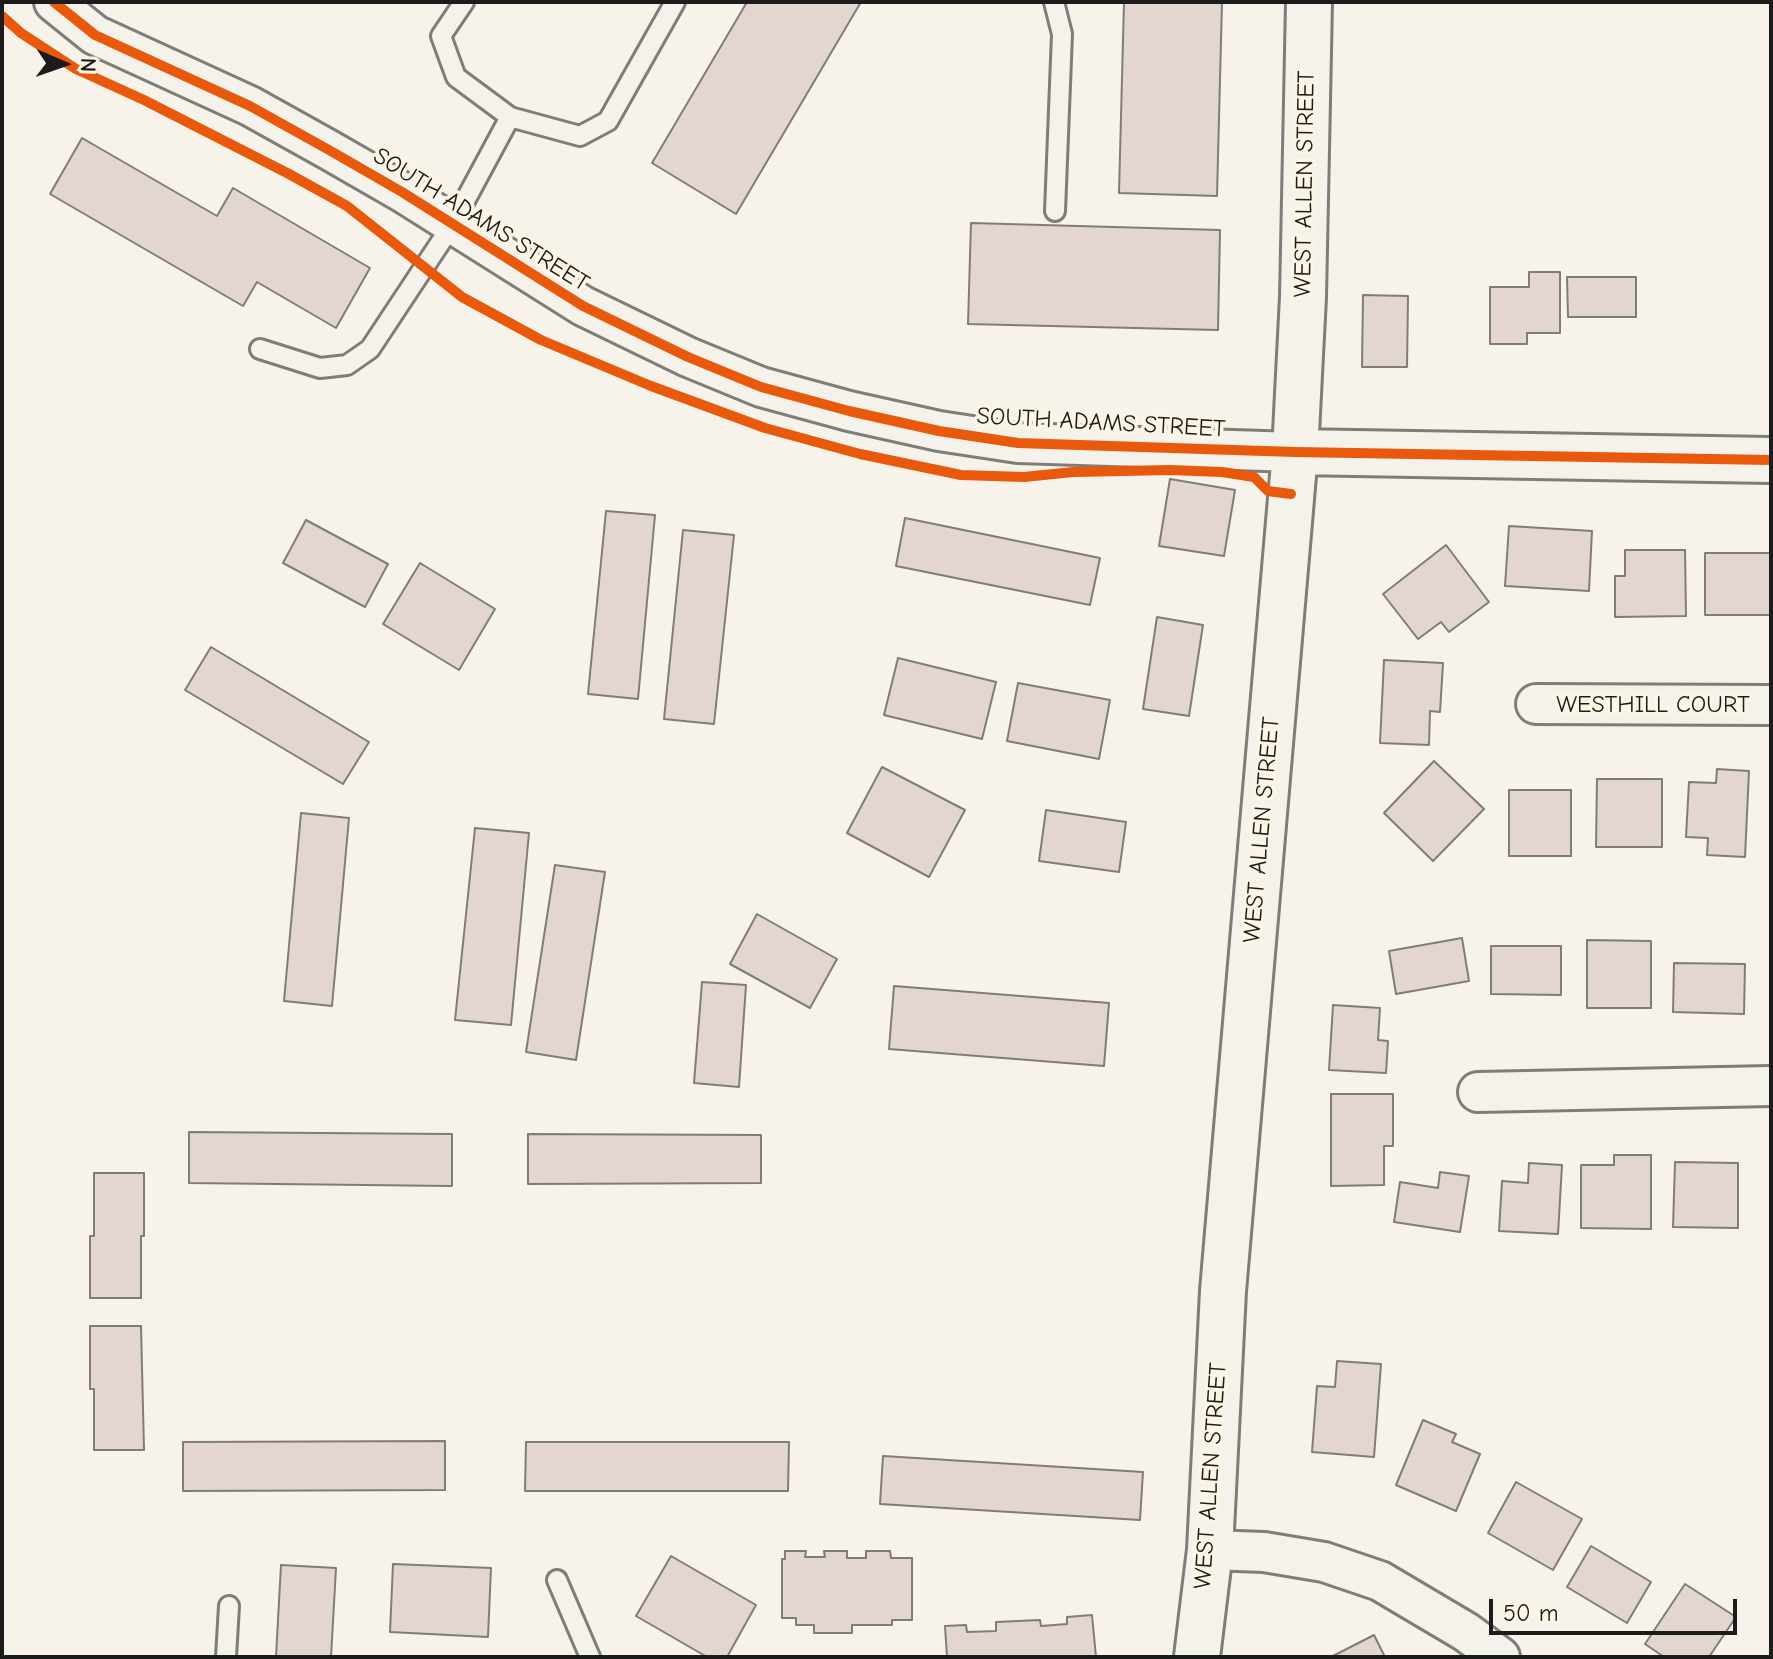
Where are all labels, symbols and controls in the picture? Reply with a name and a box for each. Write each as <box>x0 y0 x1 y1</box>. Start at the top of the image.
north arrow <box>24 24 104 104</box>
text: N <box>75 57 101 72</box>
street label: WEST ALLEN STREET <box>1289 70 1321 298</box>
street label: SOUTH ADAMS STREET <box>368 142 594 298</box>
street label: SOUTH ADAMS STREET <box>976 402 1226 444</box>
street label: WESTHILL COURT <box>1556 691 1750 719</box>
street label: WEST ALLEN STREET <box>1238 716 1286 944</box>
street label: WEST ALLEN STREET <box>1189 1362 1233 1590</box>
scale bar <box>1493 1583 1741 1633</box>
text: 50 m <box>1503 1599 1559 1627</box>

